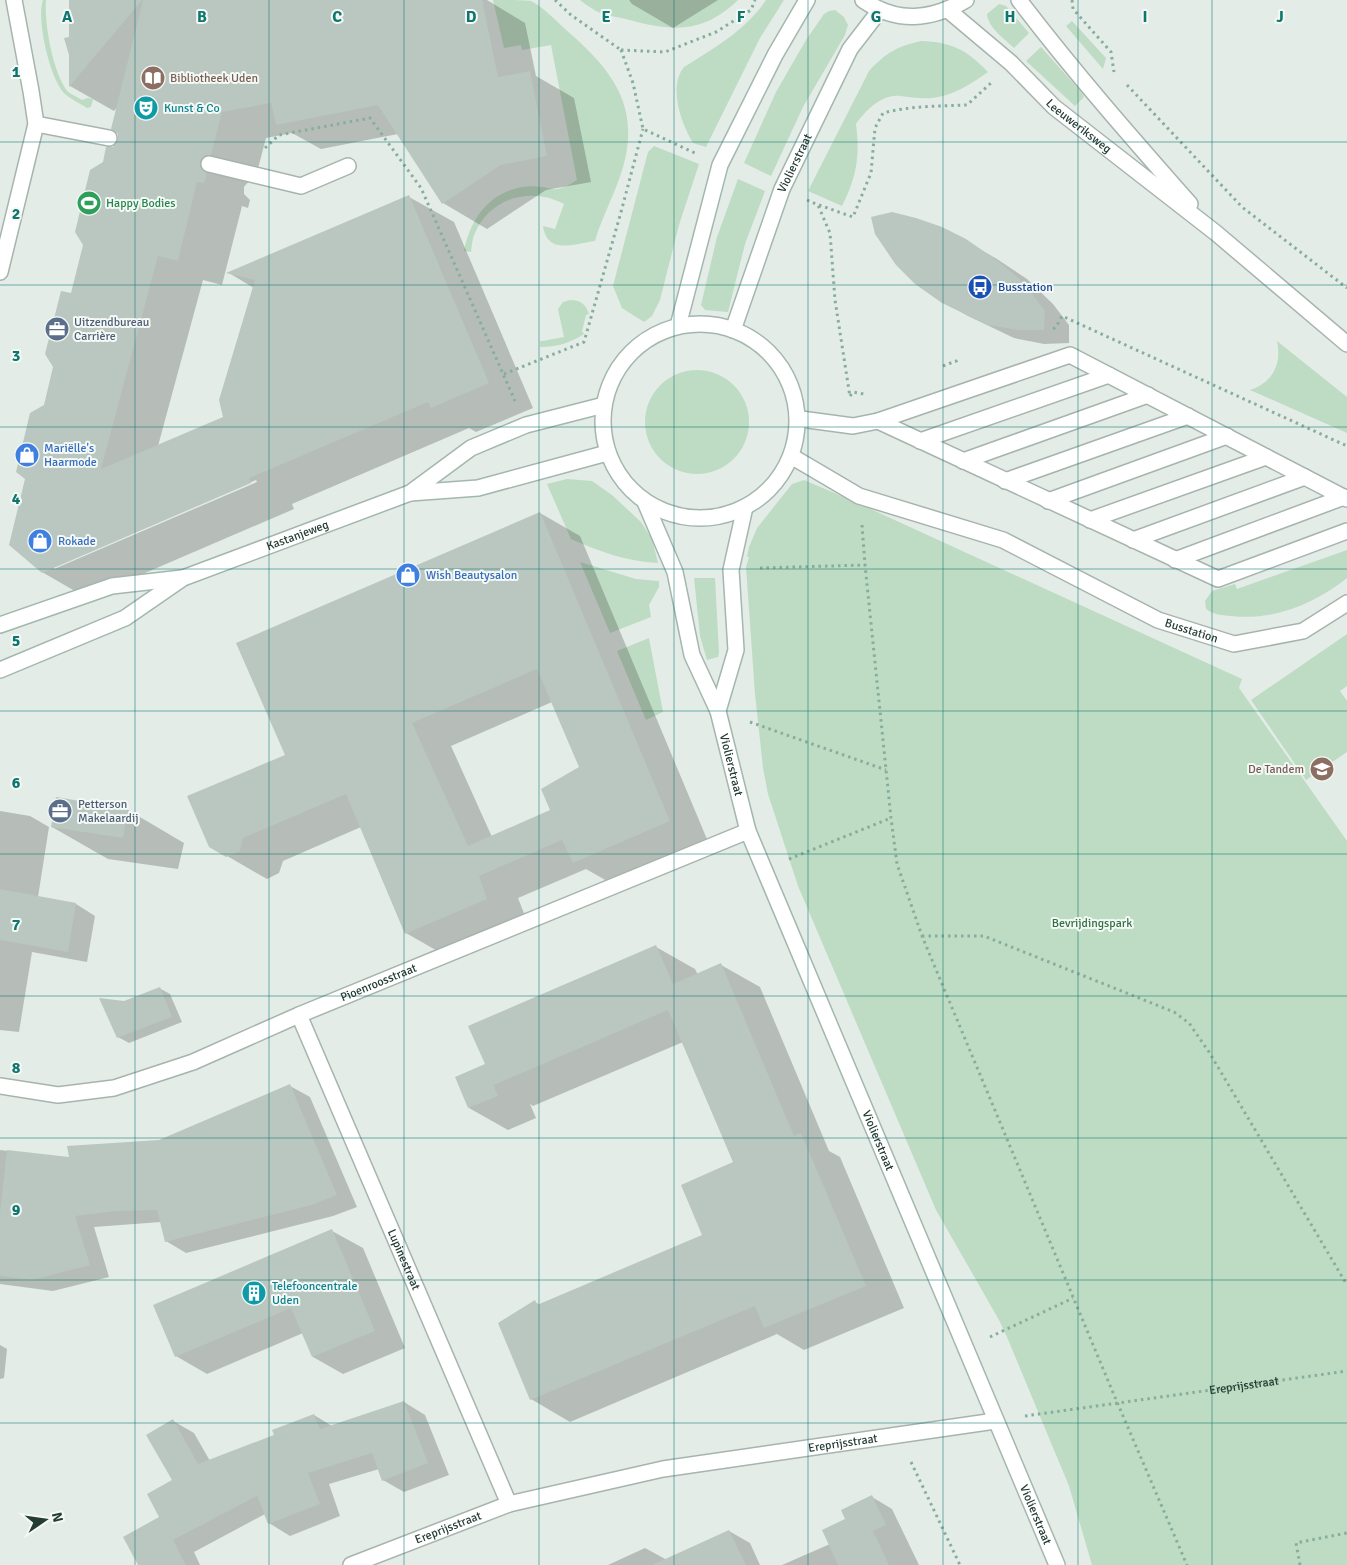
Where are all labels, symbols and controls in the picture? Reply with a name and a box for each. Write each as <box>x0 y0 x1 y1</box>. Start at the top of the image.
text: A <box>62 7 73 27</box>
text: B <box>197 7 207 27</box>
text: C <box>332 7 342 27</box>
text: D <box>466 7 477 27</box>
text: E <box>601 7 611 27</box>
text: F <box>737 7 746 27</box>
text: G <box>871 7 881 27</box>
text: H <box>1005 7 1015 27</box>
text: I <box>1142 7 1148 27</box>
text: J <box>1276 7 1284 27</box>
text: 1 <box>12 62 21 82</box>
library icon: Bibliotheek Uden <box>140 65 166 91</box>
place label: Bibliotheek Uden <box>170 71 258 86</box>
theatre icon: Kunst & Co <box>133 95 159 121</box>
street label: Leeuweriksweg <box>1043 96 1114 156</box>
place label: Kunst & Co <box>164 101 220 116</box>
street label: Violierstraat <box>774 131 815 195</box>
sports icon: Happy Bodies <box>76 190 102 216</box>
place label: Happy Bodies <box>106 196 175 211</box>
text: 2 <box>12 204 20 224</box>
bus stop icon: Busstation <box>967 274 993 300</box>
place label: Busstation <box>998 280 1053 295</box>
place label: Uitzendbureau Carrière <box>74 315 149 344</box>
office icon: Uitzendbureau Carrière <box>44 316 70 342</box>
text: 3 <box>12 346 20 366</box>
place label: Mariëlle's Haarmode <box>44 441 97 470</box>
shop icon: Mariëlle's Haarmode <box>14 442 40 468</box>
text: 4 <box>12 489 21 509</box>
street label: Kastanjeweg <box>264 517 331 554</box>
shop icon: Rokade <box>27 528 53 554</box>
place label: Rokade <box>58 534 96 549</box>
shop icon: Wish Beautysalon <box>395 562 421 588</box>
place label: Wish Beautysalon <box>426 568 517 583</box>
street label: Busstation <box>1163 615 1220 646</box>
text: 5 <box>12 631 20 651</box>
street label: Violierstraat <box>716 732 746 797</box>
school or university icon: De Tandem <box>1309 756 1335 782</box>
place label: De Tandem <box>1248 762 1304 777</box>
text: 6 <box>12 773 21 793</box>
place label: Petterson Makelaardij <box>78 797 138 826</box>
office icon: Petterson Makelaardij <box>47 798 73 824</box>
text: 7 <box>12 915 21 935</box>
park label: Bevrijdingspark <box>1052 916 1132 931</box>
street label: Pioenroosstraat <box>338 960 419 1005</box>
text: 8 <box>12 1058 21 1078</box>
street label: Violierstraat <box>859 1108 898 1173</box>
text: 9 <box>12 1200 21 1220</box>
street label: Lupinestraat <box>384 1227 424 1292</box>
place label: Telefooncentrale Uden <box>272 1279 357 1308</box>
building icon: Telefooncentrale Uden <box>241 1280 267 1306</box>
street label: Ereprijsstraat <box>1208 1373 1280 1398</box>
street label: Ereprijsstraat <box>807 1431 879 1455</box>
street label: Violierstraat <box>1017 1482 1055 1547</box>
north arrow <box>20 1495 70 1545</box>
street label: Ereprijsstraat <box>413 1508 483 1547</box>
text: N <box>48 1511 67 1524</box>

